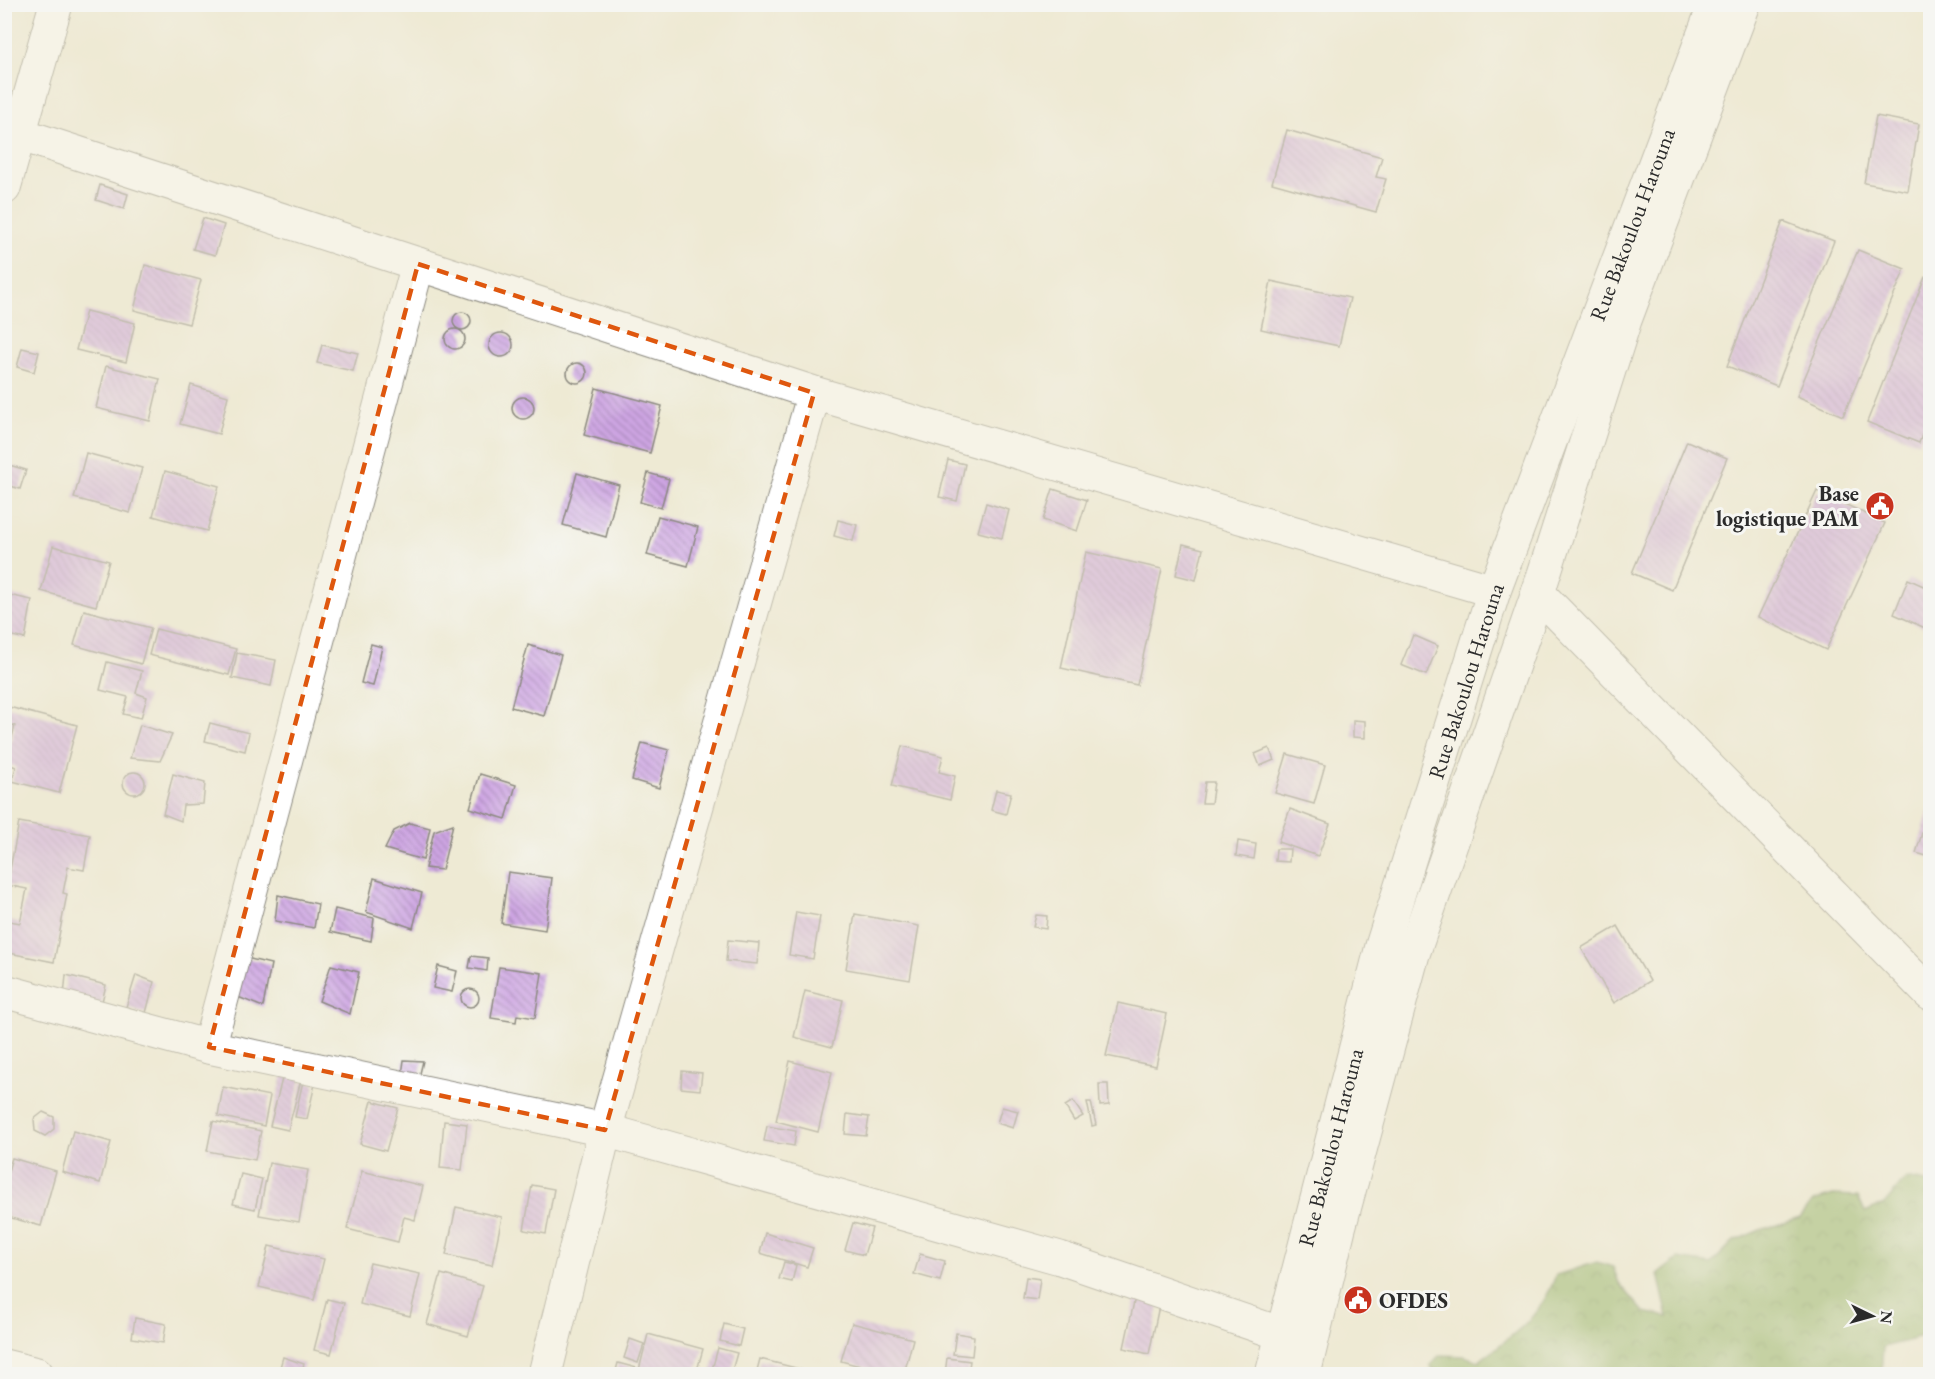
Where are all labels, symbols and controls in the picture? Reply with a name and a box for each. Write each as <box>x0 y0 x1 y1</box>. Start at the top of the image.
street label: Rue Bakoulou Harouna <box>1583 124 1682 325</box>
place label: Base logistique PAM <box>1716 479 1859 533</box>
public building icon: Base logistique PAM <box>1864 490 1896 522</box>
street label: Rue Bakoulou Harouna <box>1421 578 1510 782</box>
street label: Rue Bakoulou Harouna <box>1291 1045 1370 1250</box>
public building icon: OFDES <box>1342 1284 1374 1316</box>
place label: OFDES <box>1379 1286 1448 1315</box>
north arrow <box>1842 1286 1902 1346</box>
text: N <box>1875 1310 1897 1325</box>

